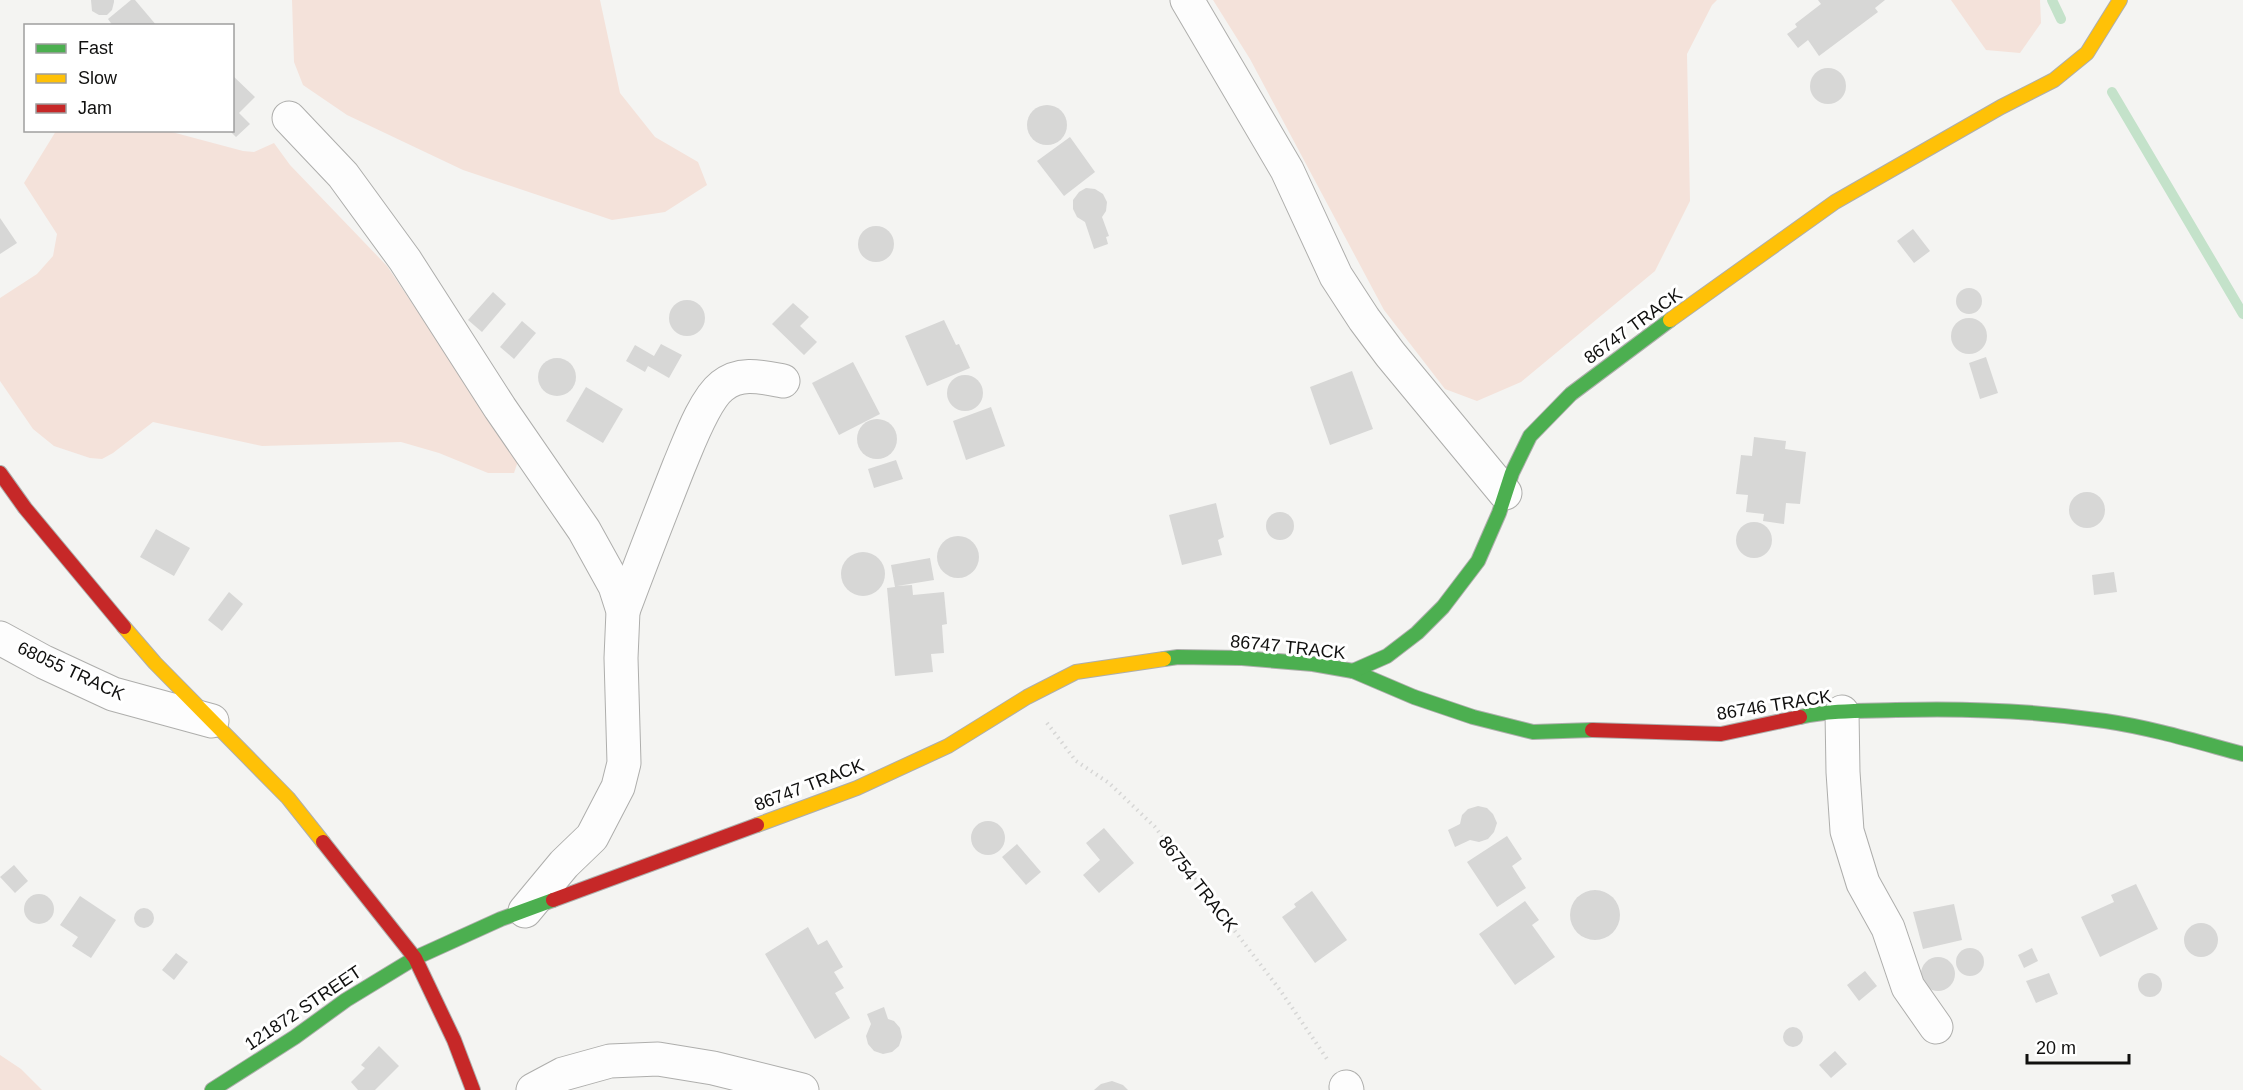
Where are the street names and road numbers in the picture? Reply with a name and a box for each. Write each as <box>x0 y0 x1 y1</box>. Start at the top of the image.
street label: 86747 TRACK <box>1580 284 1686 368</box>
street label: 86747 TRACK <box>1229 631 1347 663</box>
street label: 68055 TRACK <box>14 637 128 705</box>
street label: 86746 TRACK <box>1715 686 1833 724</box>
street label: 86747 TRACK <box>751 755 867 815</box>
street label: 86754 TRACK <box>1154 832 1242 936</box>
street label: 121872 STREET <box>241 962 365 1054</box>

